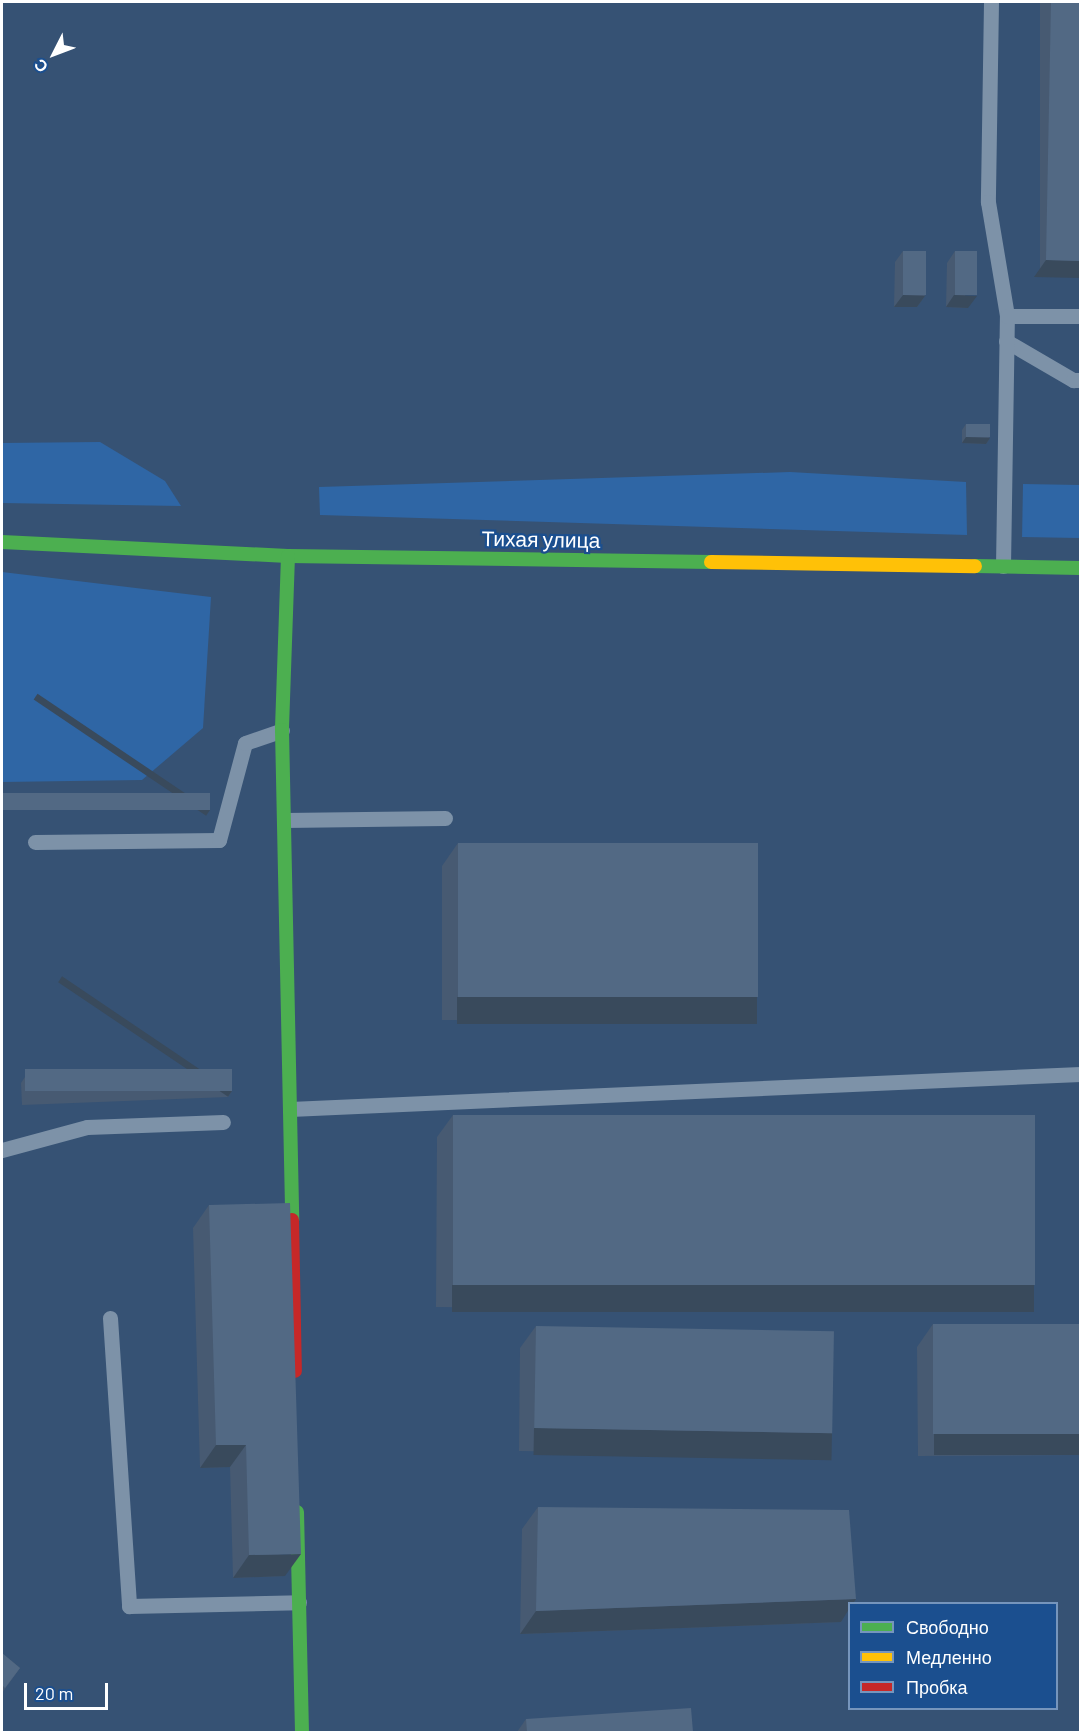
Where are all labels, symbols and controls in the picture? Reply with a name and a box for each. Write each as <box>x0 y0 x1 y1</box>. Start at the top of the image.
north arrow <box>24 24 84 84</box>
text: С <box>29 56 51 77</box>
street label: Тихая улица <box>481 525 601 553</box>
legend <box>848 1602 1058 1710</box>
text: Свободно <box>906 1616 989 1638</box>
text: Медленно <box>906 1646 992 1668</box>
scale bar <box>27 1671 111 1709</box>
text: Пробка <box>906 1676 968 1698</box>
text: 20 m <box>35 1682 73 1704</box>

